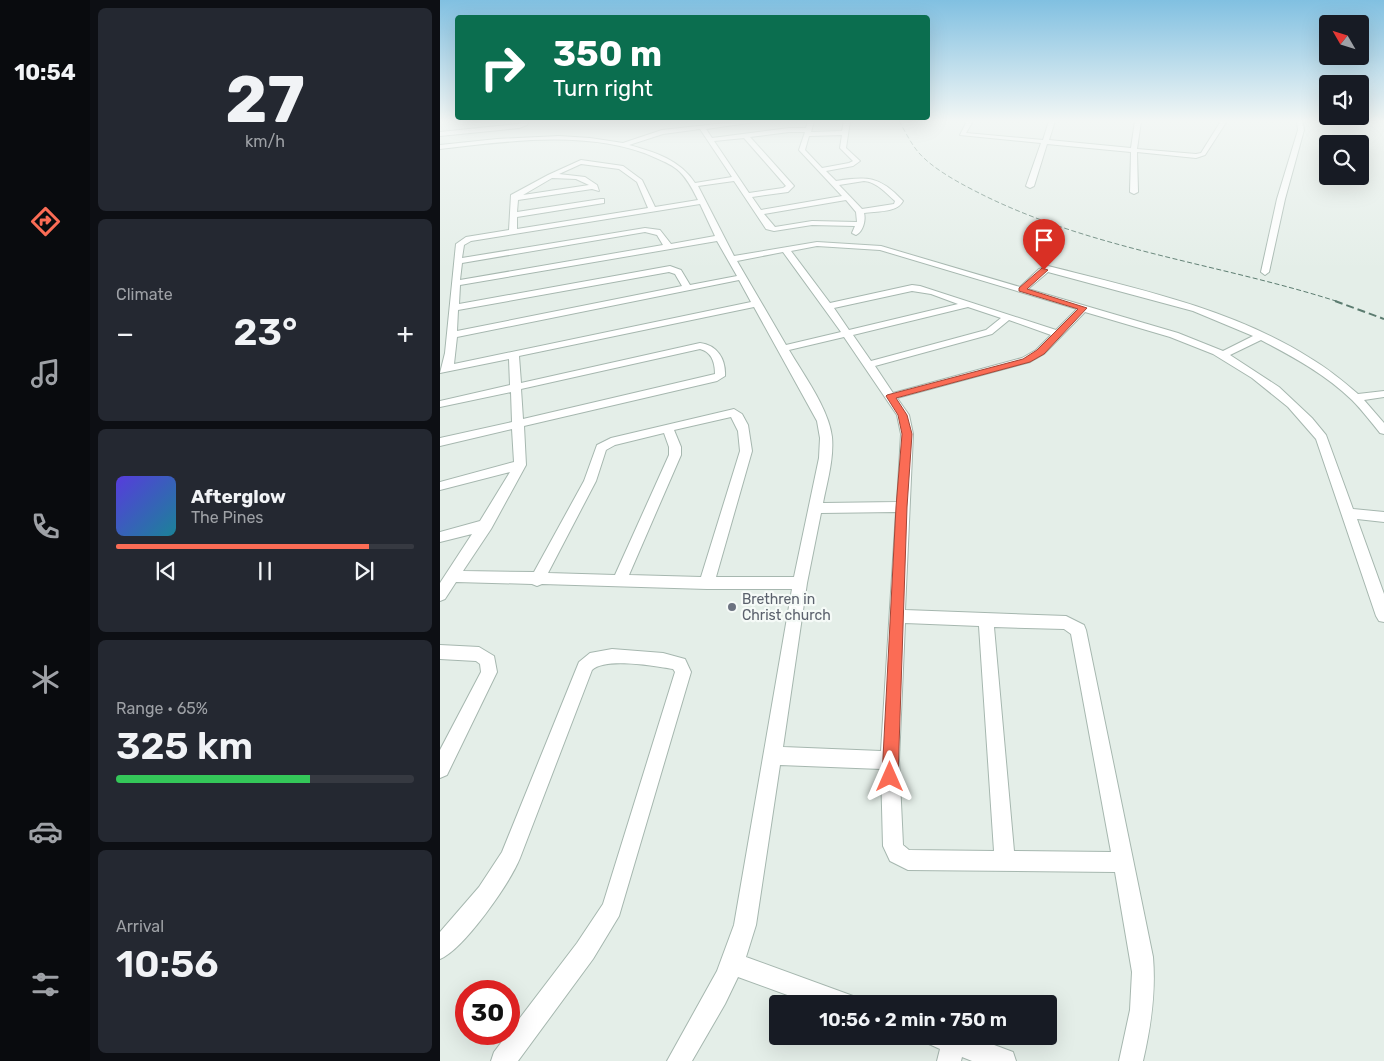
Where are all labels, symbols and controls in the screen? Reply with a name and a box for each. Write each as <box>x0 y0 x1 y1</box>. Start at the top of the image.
north arrow <box>1319 15 1369 65</box>
map controls <box>1319 15 1369 185</box>
text: 350 m <box>553 33 662 75</box>
icon: right <box>470 35 535 100</box>
text: 10:54 <box>14 59 76 86</box>
text: 27 <box>225 61 305 138</box>
text: Turn right <box>553 75 653 102</box>
button: sound <box>1319 75 1369 125</box>
text: km/h <box>245 132 285 151</box>
button: search <box>1319 135 1369 185</box>
icon: directions <box>28 204 63 239</box>
pin <box>1023 219 1065 270</box>
icon: arrive <box>1030 226 1058 254</box>
text: Climate <box>116 285 173 304</box>
text: 23° <box>233 309 297 355</box>
text: − <box>116 317 134 350</box>
text: + <box>397 317 414 350</box>
icon: music <box>28 356 63 391</box>
text: Afterglow <box>191 485 286 508</box>
text: The Pines <box>191 508 264 527</box>
icon: phone <box>28 509 63 544</box>
icon: previous <box>152 557 180 585</box>
icon: pause <box>251 557 279 585</box>
icon: next <box>350 557 378 585</box>
place label: Brethren in Christ church <box>742 591 831 624</box>
marker: Brethren in Christ church <box>726 601 738 613</box>
icon: climate <box>28 662 63 697</box>
text: Range · 65% <box>116 699 208 718</box>
text: 325 km <box>116 723 253 769</box>
position arrow <box>863 750 915 802</box>
icon: car <box>28 814 63 849</box>
text: Arrival <box>116 917 164 936</box>
text: 10:56 <box>116 941 219 987</box>
icon: filters <box>28 967 63 1002</box>
speed limit sign: 30 <box>455 980 520 1045</box>
text: 10:56 · 2 min · 750 m <box>819 1008 1007 1031</box>

